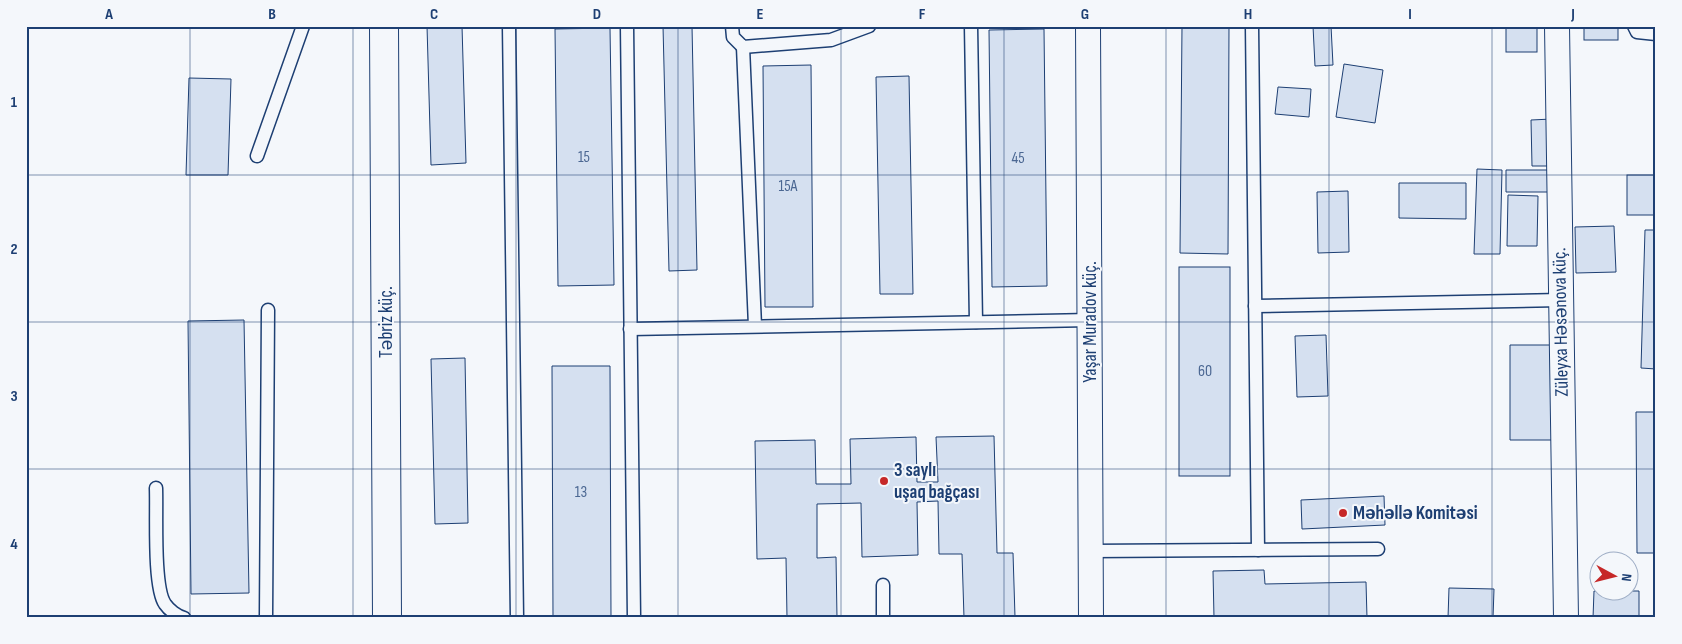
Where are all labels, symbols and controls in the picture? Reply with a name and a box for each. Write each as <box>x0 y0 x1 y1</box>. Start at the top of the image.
text: A <box>104 5 113 24</box>
text: B <box>268 5 276 24</box>
text: C <box>430 5 438 24</box>
text: D <box>593 5 601 24</box>
text: E <box>757 5 764 24</box>
text: F <box>919 5 926 24</box>
text: G <box>1081 5 1089 24</box>
text: H <box>1244 5 1252 24</box>
text: I <box>1408 5 1412 24</box>
text: J <box>1570 5 1575 24</box>
text: 1 <box>11 93 18 112</box>
house number: 15 <box>578 148 590 167</box>
house number: 45 <box>1011 149 1025 168</box>
house number: 15A <box>779 177 798 196</box>
text: 2 <box>10 240 18 259</box>
street label: Züleyxa Həsənova küç. <box>1548 247 1574 397</box>
street label: Yaşar Muradov küç. <box>1079 261 1102 383</box>
street label: Təbriz küç. <box>375 286 398 358</box>
house number: 60 <box>1198 362 1212 381</box>
text: 3 <box>10 387 18 406</box>
place label: 3 saylı uşaq bağçası <box>894 459 979 504</box>
marker: 3 saylı uşaq bağçası <box>878 475 890 487</box>
house number: 13 <box>575 483 587 502</box>
place label: Məhəllə Komitəsi <box>1353 502 1478 525</box>
marker: Məhəllə Komitəsi <box>1337 507 1349 519</box>
text: 4 <box>10 535 18 554</box>
north arrow <box>1590 552 1640 602</box>
text: N <box>1618 573 1635 582</box>

